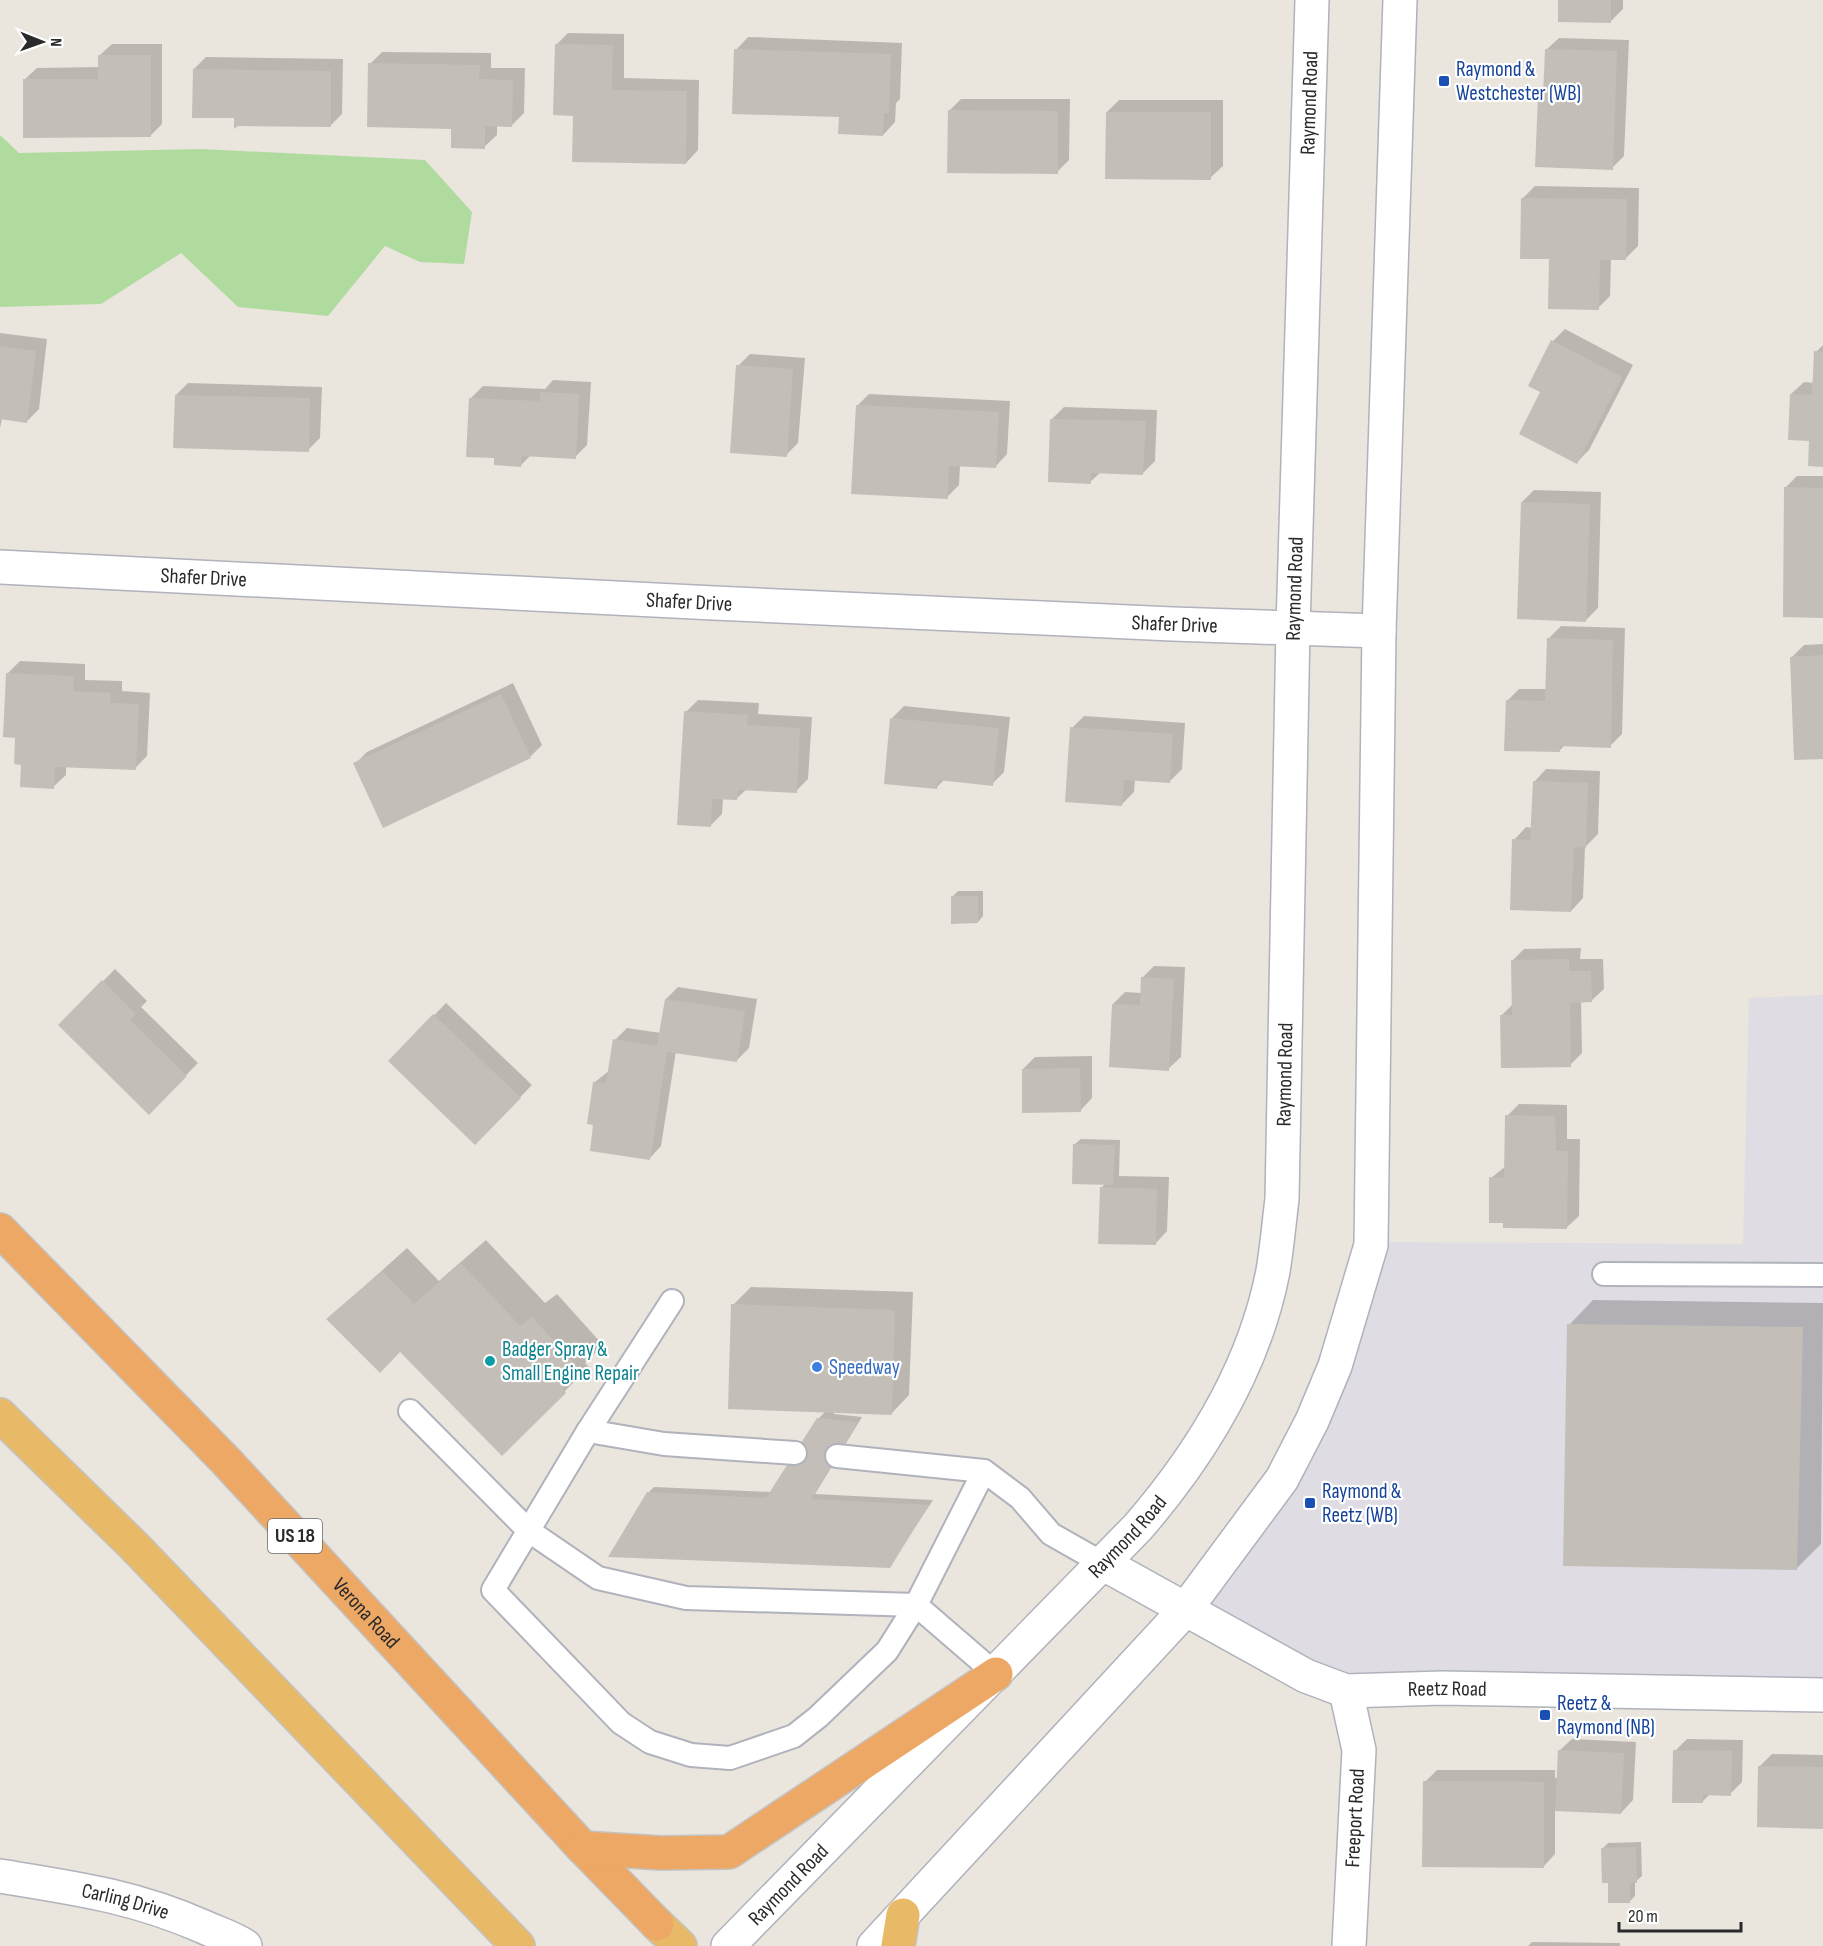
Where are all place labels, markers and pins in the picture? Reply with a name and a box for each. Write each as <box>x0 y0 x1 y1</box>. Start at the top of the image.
place label: Raymond & Westchester (WB) <box>1456 57 1581 106</box>
marker: Raymond & Westchester (WB) <box>1437 74 1451 88</box>
place label: Badger Spray & Small Engine Repair <box>502 1337 639 1386</box>
marker: Badger Spray & Small Engine Repair <box>483 1354 497 1368</box>
place label: Speedway <box>829 1355 900 1380</box>
marker: Speedway <box>810 1360 824 1374</box>
place label: Raymond & Reetz (WB) <box>1322 1479 1402 1528</box>
marker: Raymond & Reetz (WB) <box>1303 1496 1317 1510</box>
place label: Reetz & Raymond (NB) <box>1557 1691 1655 1740</box>
marker: Reetz & Raymond (NB) <box>1538 1708 1552 1722</box>

